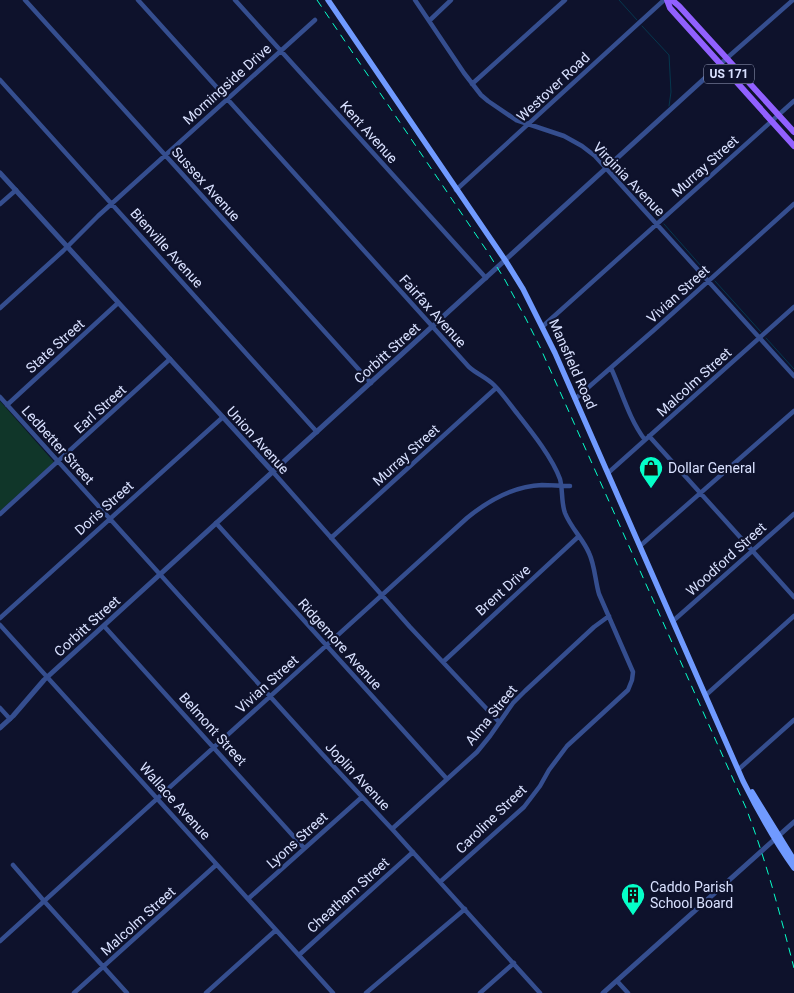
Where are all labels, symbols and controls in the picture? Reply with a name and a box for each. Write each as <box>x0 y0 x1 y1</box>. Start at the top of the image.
street label: Morningside Drive <box>180 40 274 128</box>
street label: Westover Road <box>513 49 593 125</box>
road number: US 171 <box>704 64 754 84</box>
street label: Kent Avenue <box>337 98 401 166</box>
street label: Murray Street <box>669 132 742 200</box>
street label: Virginia Avenue <box>590 139 668 219</box>
street label: Sussex Avenue <box>169 144 243 224</box>
street label: Bienville Avenue <box>127 205 207 291</box>
street label: Vivian Street <box>644 262 713 326</box>
street label: Fairfax Avenue <box>396 271 470 351</box>
street label: State Street <box>23 315 88 376</box>
street label: Mansfield Road <box>546 316 600 412</box>
street label: Corbitt Street <box>351 319 423 387</box>
street label: Malcolm Street <box>653 344 735 420</box>
street label: Earl Street <box>71 381 129 436</box>
street label: Ledbetter Street <box>19 403 98 488</box>
street label: Union Avenue <box>224 403 292 477</box>
street label: Murray Street <box>370 421 443 489</box>
shop icon: Dollar General <box>638 455 664 489</box>
place label: Dollar General <box>668 460 755 476</box>
street label: Doris Street <box>72 477 137 538</box>
street label: Woodford Street <box>683 519 770 599</box>
street label: Brent Drive <box>472 561 534 619</box>
street label: Corbitt Street <box>51 592 123 660</box>
street label: Ridgemore Avenue <box>295 595 385 693</box>
street label: Vivian Street <box>233 652 302 716</box>
street label: Alma Street <box>462 681 520 748</box>
street label: Belmont Street <box>176 689 250 769</box>
street label: Joplin Avenue <box>322 739 394 813</box>
street label: Wallace Avenue <box>136 759 214 843</box>
street label: Caroline Street <box>452 781 530 857</box>
street label: Lyons Street <box>263 808 331 872</box>
street label: Cheatham Street <box>304 854 392 936</box>
place label: Caddo Parish School Board <box>650 879 733 911</box>
building icon: Caddo Parish School Board <box>620 882 646 916</box>
street label: Malcolm Street <box>97 883 179 959</box>

